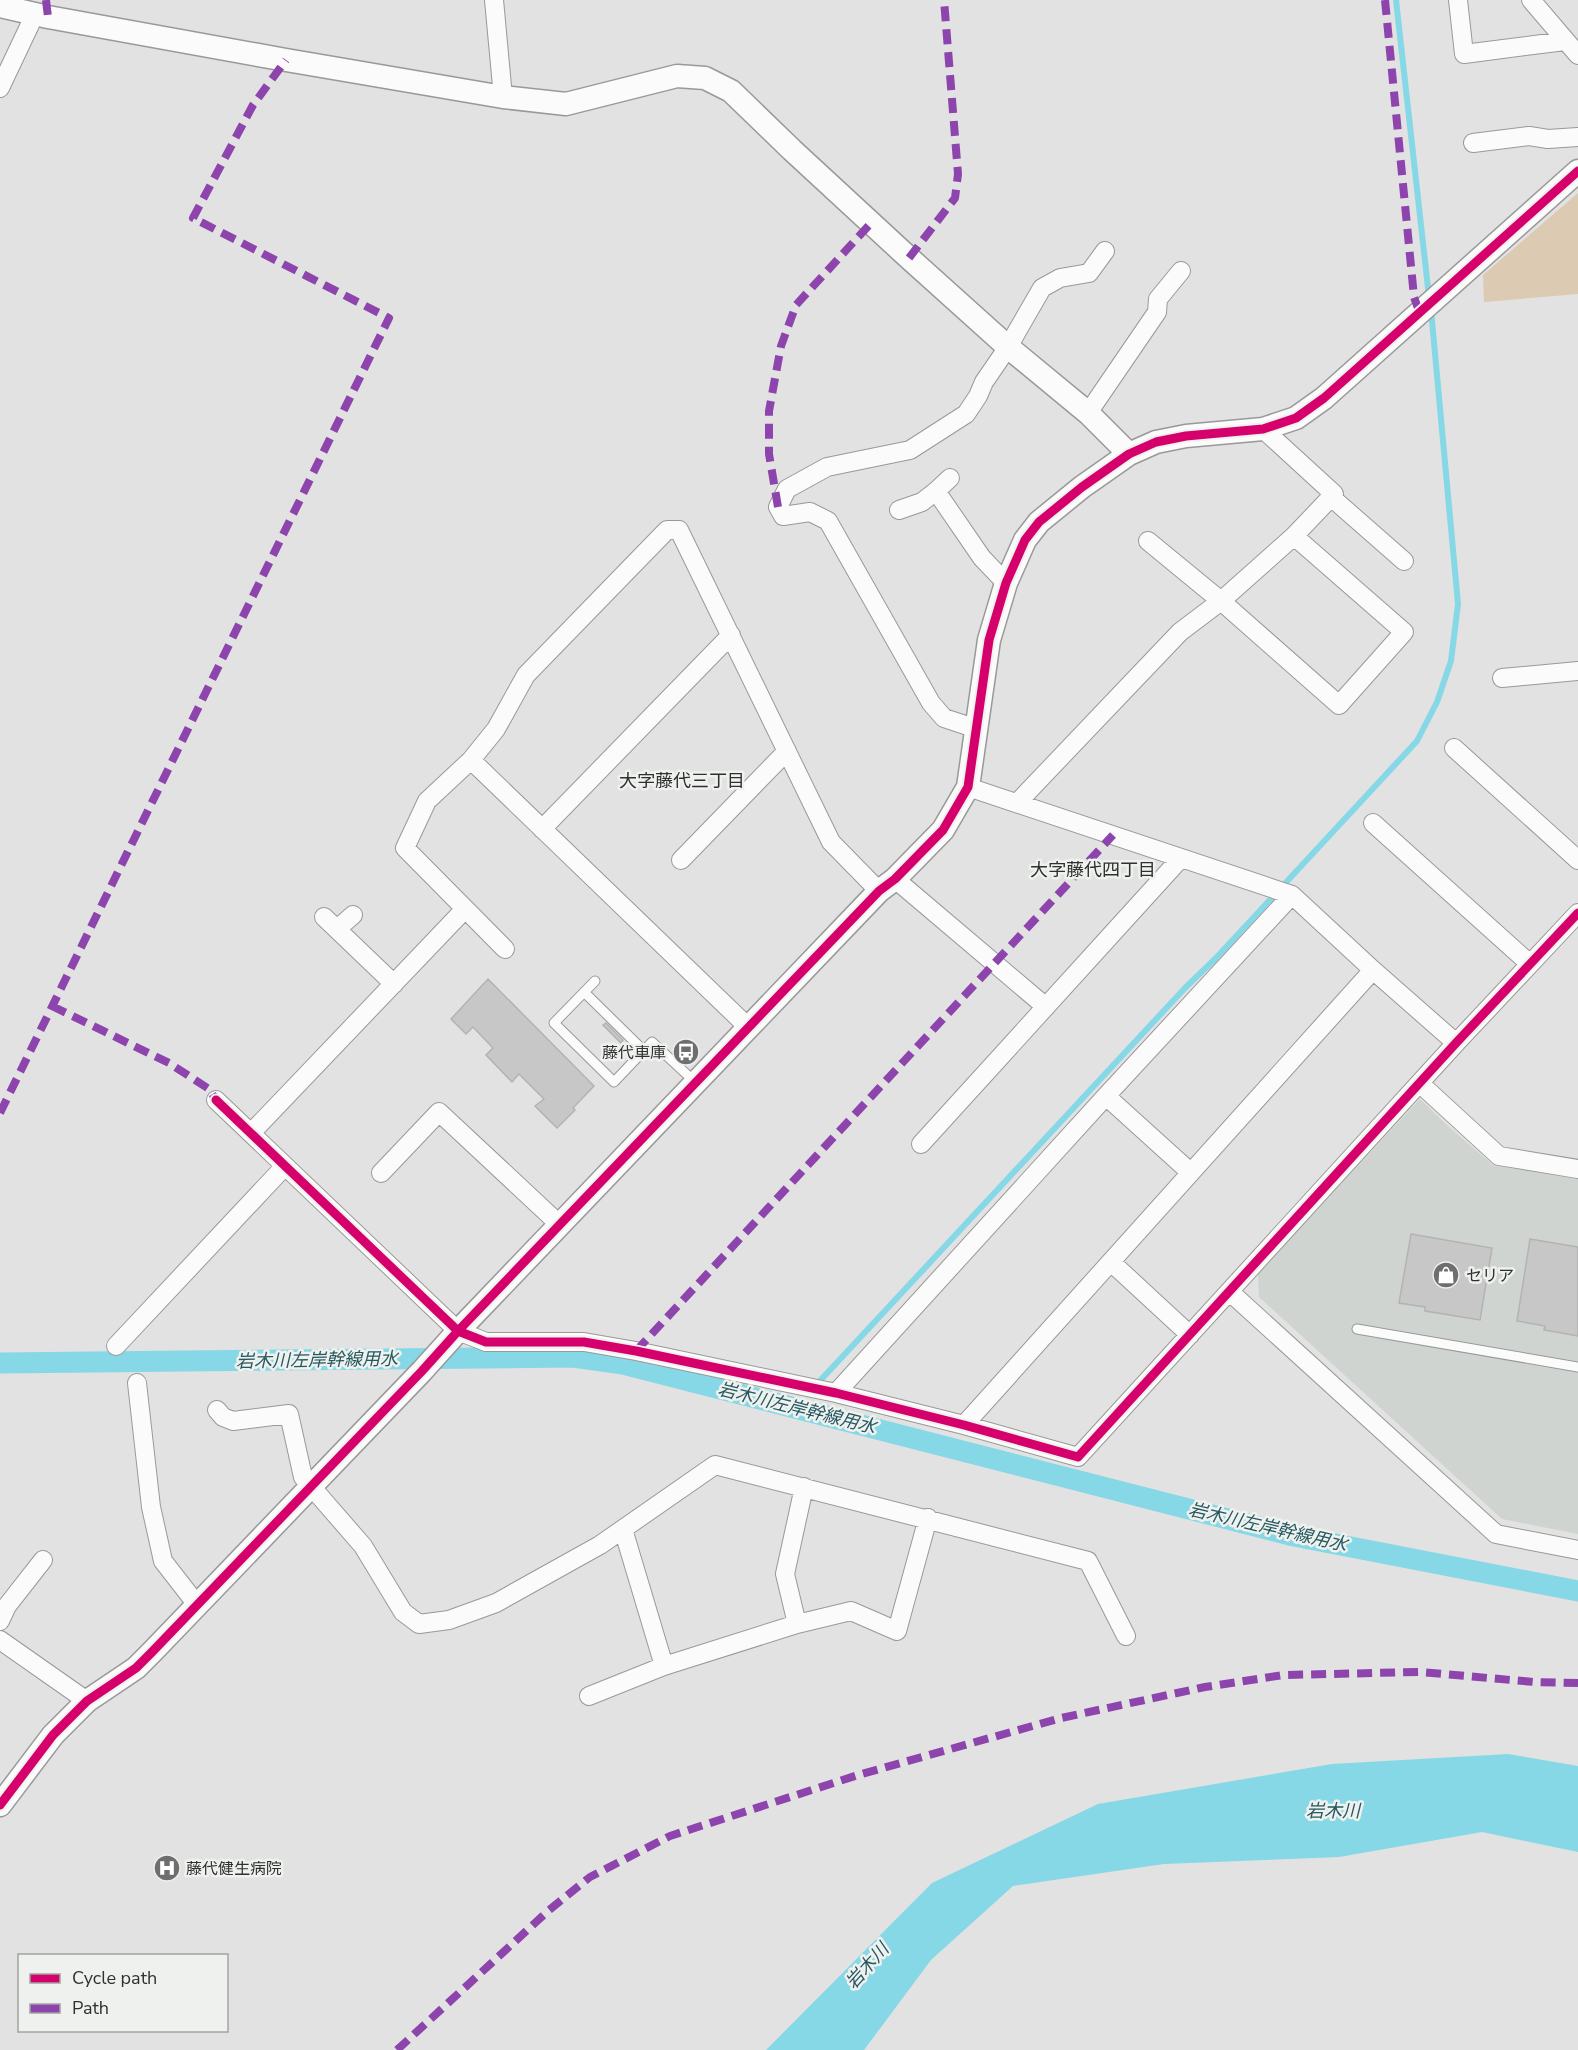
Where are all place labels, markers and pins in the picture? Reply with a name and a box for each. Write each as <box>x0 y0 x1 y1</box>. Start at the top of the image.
bus stop icon: 藤代車庫 <box>671 1037 701 1067</box>
place label: 藤代車庫 <box>602 1042 666 1064</box>
shop icon: セリア <box>1431 1260 1461 1290</box>
place label: セリア <box>1466 1265 1514 1287</box>
hospital icon: 藤代健生病院 <box>152 1853 182 1883</box>
place label: 藤代健生病院 <box>186 1858 282 1880</box>

